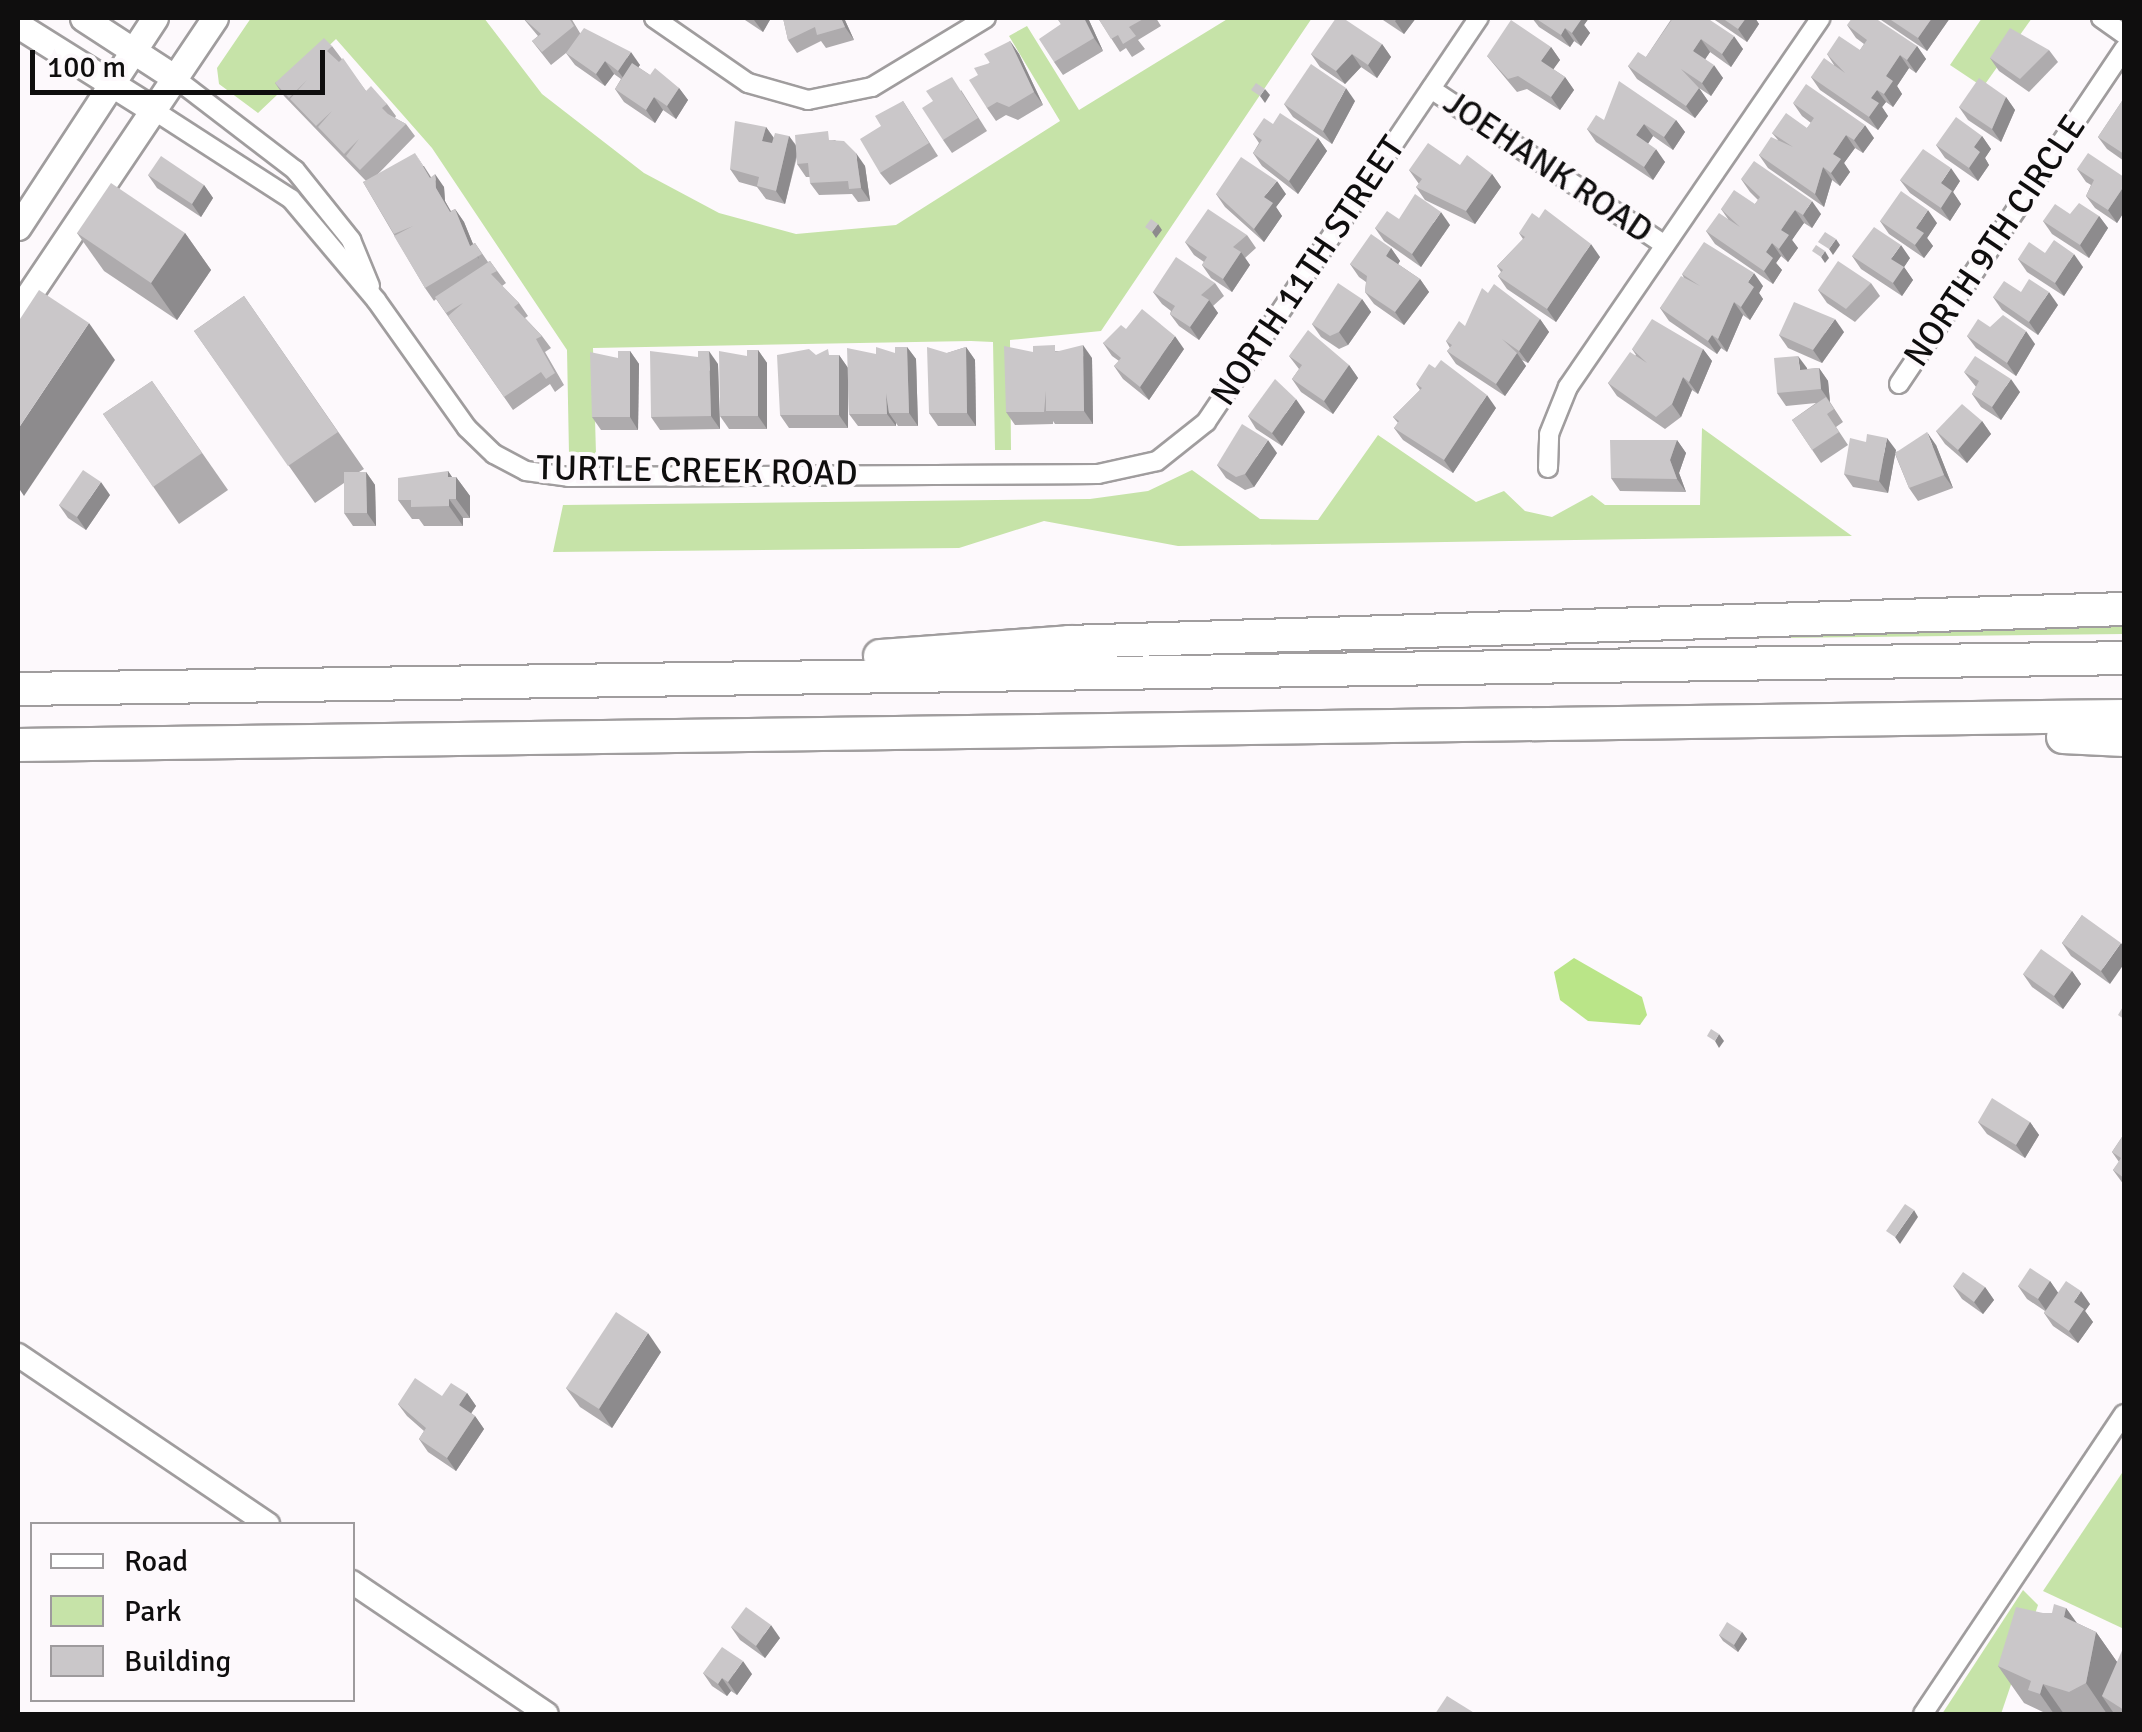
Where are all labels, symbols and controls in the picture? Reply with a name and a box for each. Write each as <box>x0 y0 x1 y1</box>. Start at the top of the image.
scale bar <box>35 30 330 92</box>
text: 100 m <box>47 49 126 86</box>
street label: JOEHANK ROAD <box>1436 82 1660 252</box>
street label: NORTH 9TH CIRCLE <box>1895 107 2095 375</box>
street label: NORTH 11TH STREET <box>1202 128 1414 414</box>
street label: TURTLE CREEK ROAD <box>536 447 858 495</box>
legend <box>30 1522 355 1702</box>
text: Road <box>124 1543 188 1580</box>
text: Park <box>124 1593 182 1630</box>
text: Building <box>124 1643 231 1680</box>

